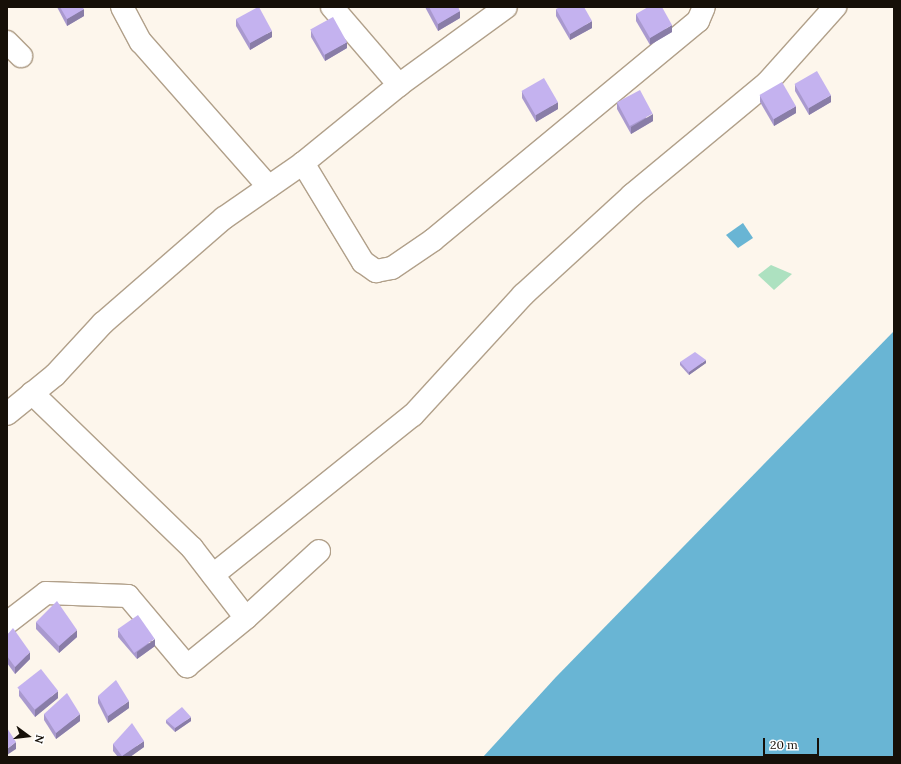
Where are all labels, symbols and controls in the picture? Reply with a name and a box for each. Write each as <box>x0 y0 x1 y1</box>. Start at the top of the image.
north arrow <box>8 716 48 756</box>
scale bar <box>765 730 821 756</box>
text: N <box>32 733 47 745</box>
text: 20 m <box>770 737 798 752</box>

